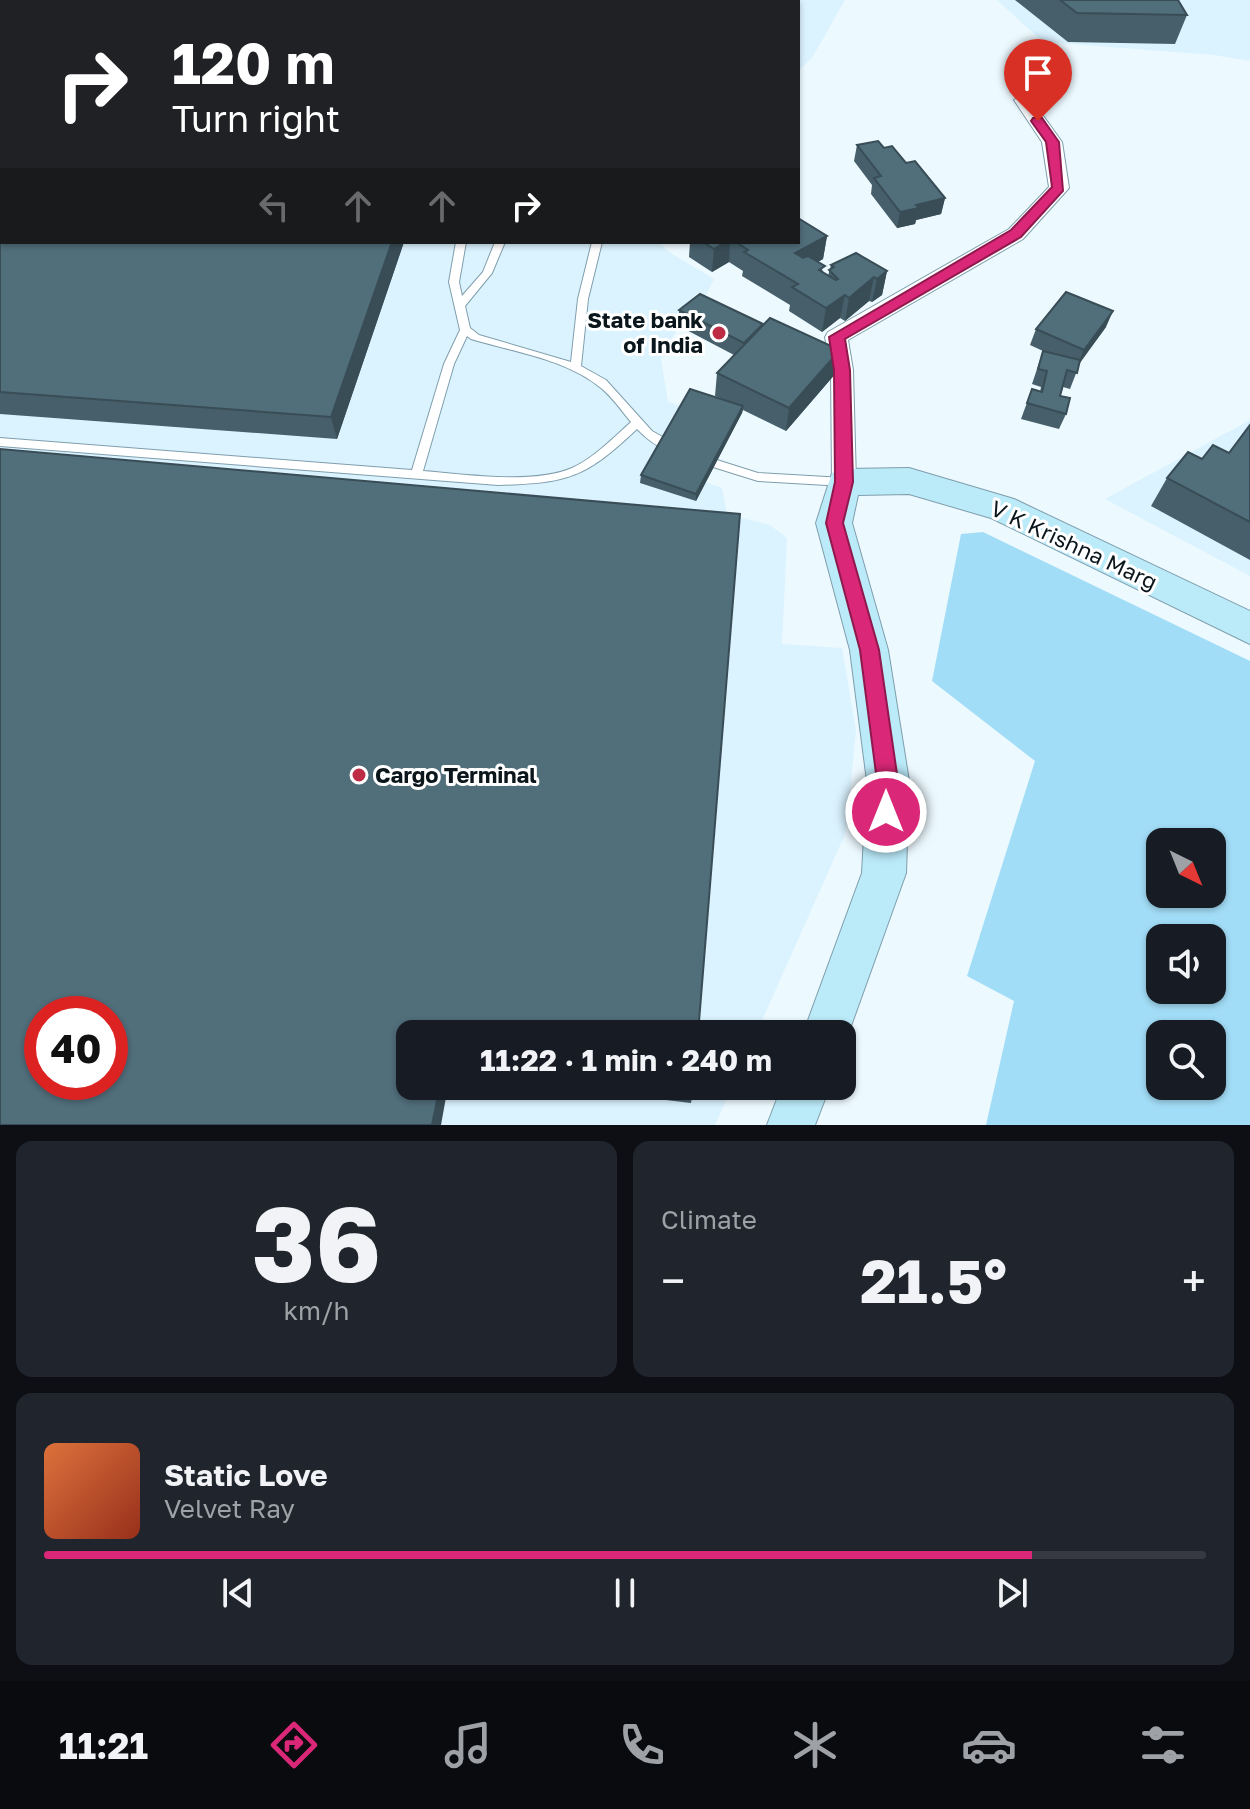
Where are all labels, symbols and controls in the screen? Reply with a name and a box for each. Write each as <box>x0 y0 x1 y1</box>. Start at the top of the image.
text: 120 m <box>172 29 334 96</box>
icon: right <box>40 32 144 136</box>
pin <box>1004 39 1072 121</box>
icon: arrive <box>1016 51 1060 95</box>
text: Turn right <box>172 97 340 140</box>
icon: left <box>252 184 296 228</box>
icon: ahead <box>336 184 380 228</box>
icon: ahead <box>420 184 464 228</box>
icon: right <box>504 184 548 228</box>
place label: State bank of India <box>587 306 703 358</box>
marker: State bank of India <box>710 324 728 342</box>
street label: V K Krishna Marg <box>987 494 1162 595</box>
place label: Cargo Terminal <box>375 761 537 788</box>
marker: Cargo Terminal <box>350 766 368 784</box>
position arrow <box>844 770 928 854</box>
north arrow <box>1146 828 1226 908</box>
map controls <box>1146 828 1226 1100</box>
button: sound <box>1146 924 1226 1004</box>
speed limit sign: 40 <box>24 996 128 1100</box>
button: search <box>1146 1020 1226 1100</box>
text: 11:22 · 1 min · 240 m <box>480 1042 772 1078</box>
text: 36 <box>252 1180 381 1305</box>
text: Climate <box>661 1204 757 1235</box>
text: 21.5° <box>860 1244 1007 1316</box>
text: − <box>661 1254 685 1307</box>
text: + <box>1182 1254 1206 1307</box>
text: km/h <box>283 1295 350 1326</box>
text: Static Love <box>164 1457 328 1493</box>
text: Velvet Ray <box>164 1493 295 1524</box>
icon: previous <box>216 1571 260 1615</box>
icon: pause <box>603 1571 647 1615</box>
icon: next <box>990 1571 1034 1615</box>
icon: directions <box>266 1717 322 1773</box>
icon: music <box>440 1717 496 1773</box>
icon: phone <box>614 1717 670 1773</box>
icon: climate <box>787 1717 843 1773</box>
icon: car <box>961 1717 1017 1773</box>
icon: filters <box>1135 1717 1191 1773</box>
text: 11:21 <box>59 1724 148 1767</box>

